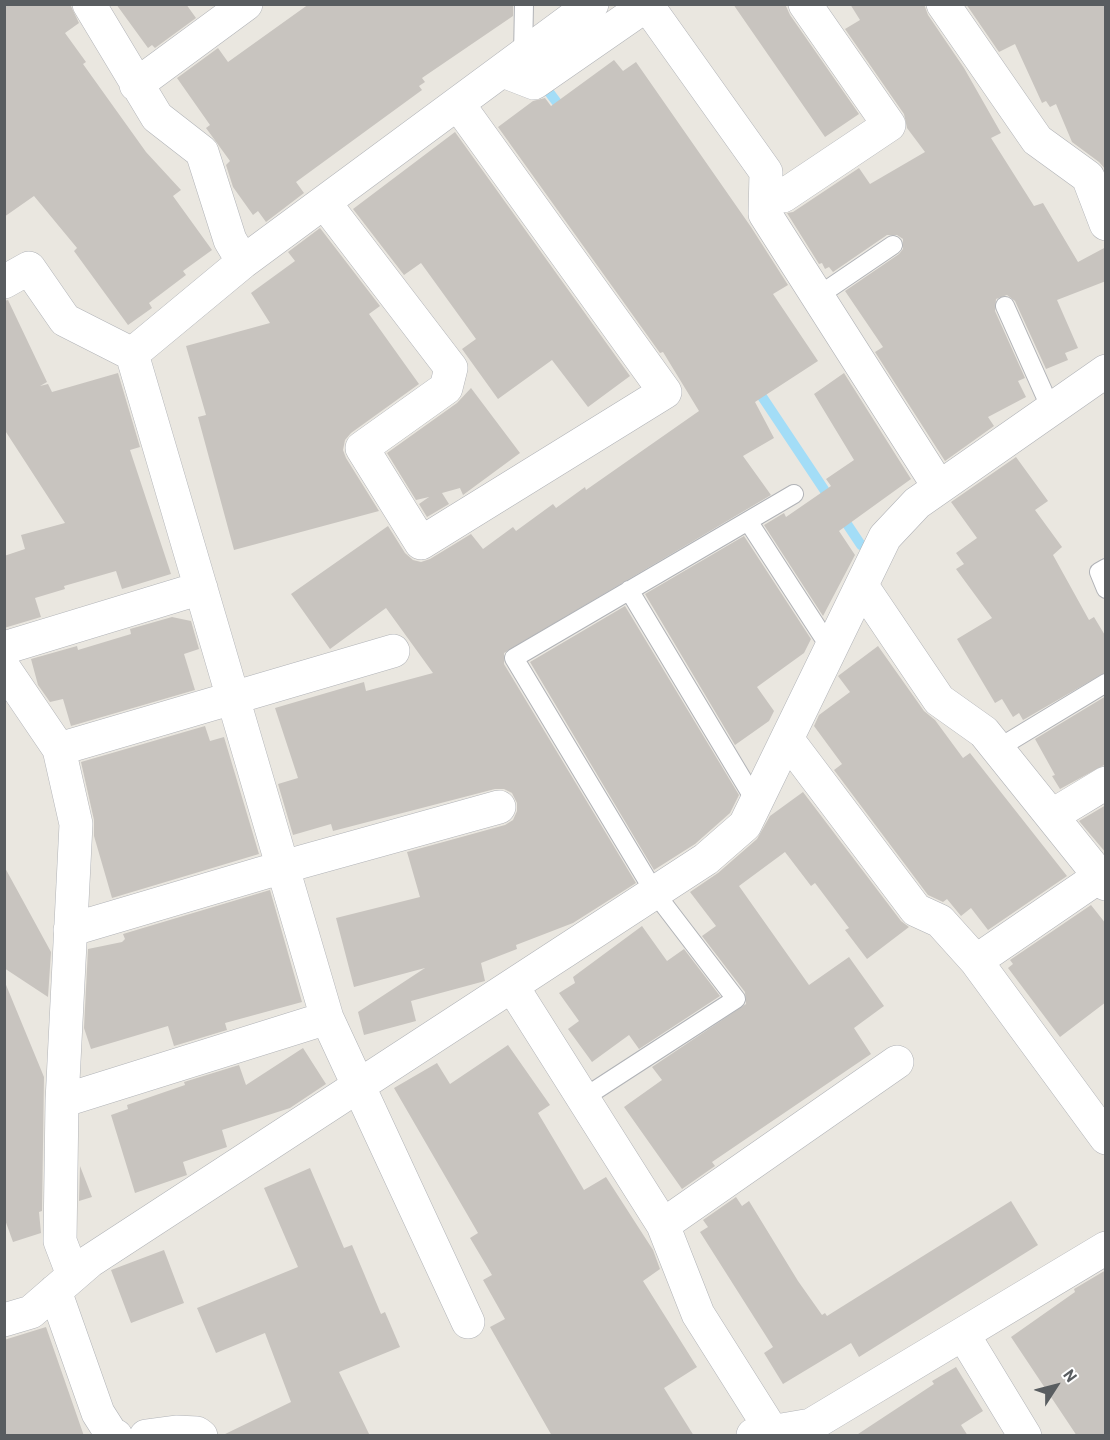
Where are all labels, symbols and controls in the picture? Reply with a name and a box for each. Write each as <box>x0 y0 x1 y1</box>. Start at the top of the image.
north arrow <box>1026 1356 1086 1416</box>
text: N <box>1060 1365 1082 1385</box>

